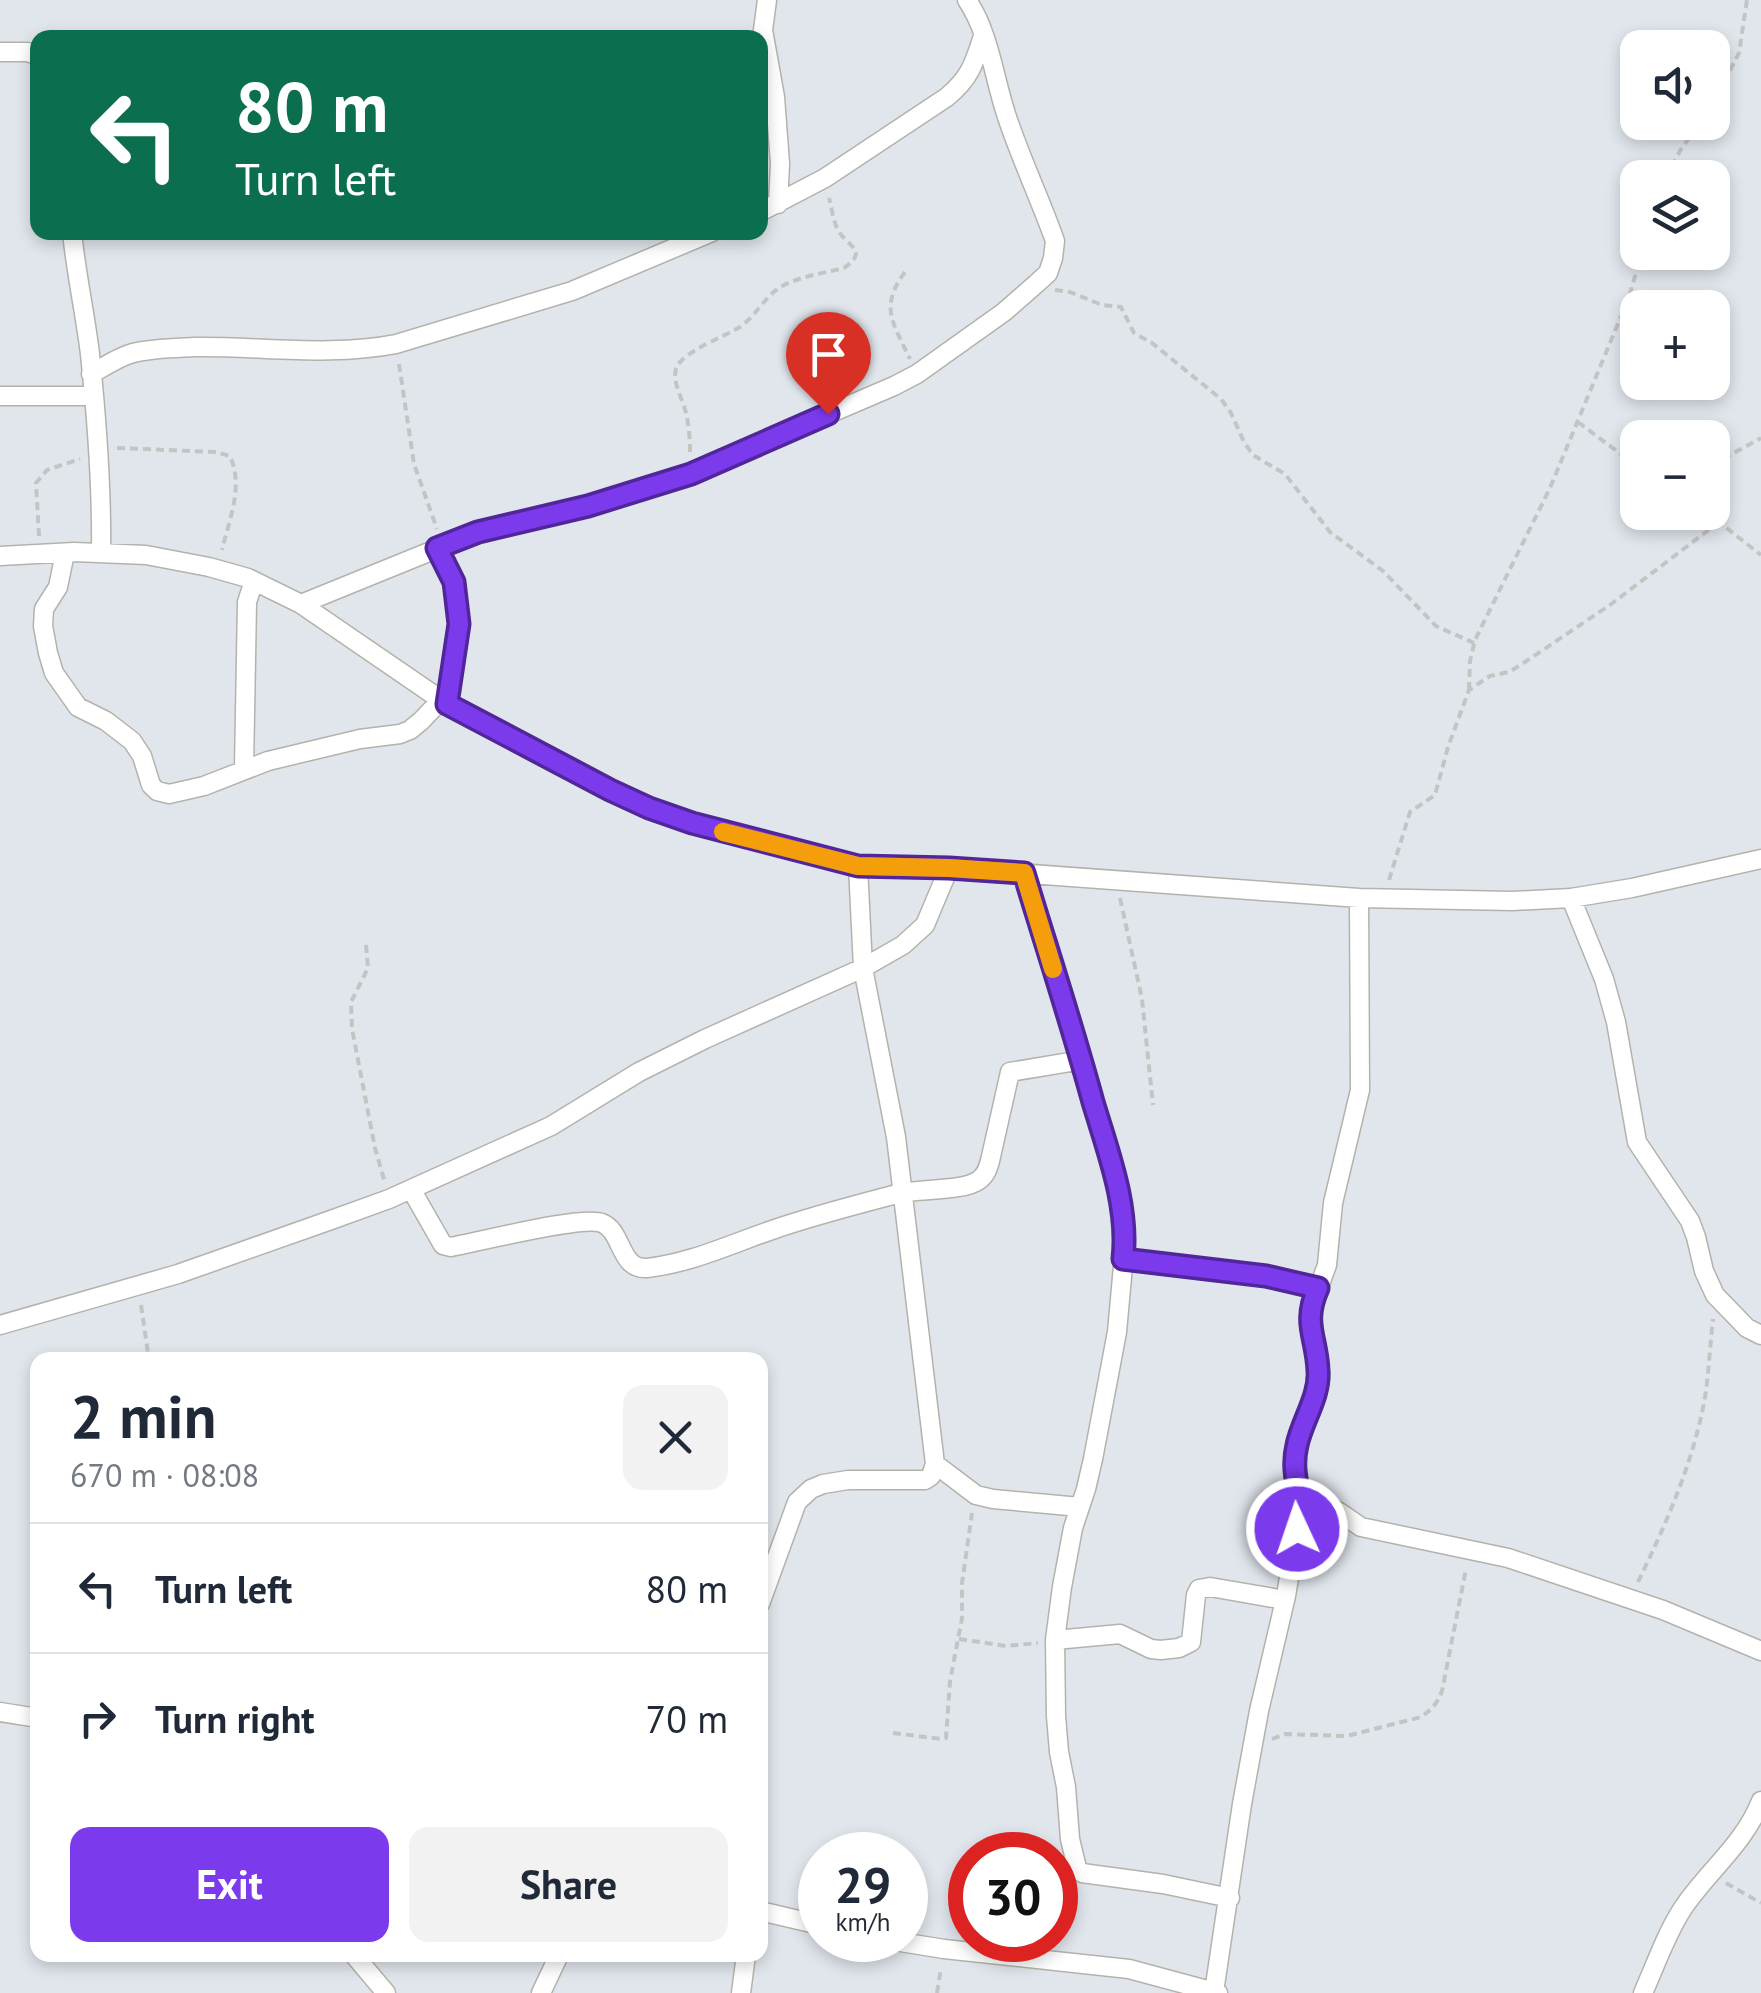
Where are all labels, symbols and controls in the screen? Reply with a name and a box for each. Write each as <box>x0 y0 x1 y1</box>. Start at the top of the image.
map controls <box>1620 30 1730 530</box>
button: sound <box>1620 30 1730 140</box>
text: 80 m <box>235 61 388 151</box>
icon: left <box>70 70 200 200</box>
text: Turn left <box>235 149 396 207</box>
button: layers <box>1620 160 1730 270</box>
button: + <box>1620 290 1730 400</box>
pin <box>786 312 871 415</box>
icon: arrive <box>801 327 856 382</box>
button: − <box>1620 420 1730 530</box>
text: 2 min <box>70 1377 216 1455</box>
button: close <box>623 1385 728 1490</box>
text: 670 m · 08:08 <box>70 1454 259 1496</box>
position arrow <box>1245 1477 1349 1581</box>
icon: left <box>70 1561 125 1616</box>
text: Turn left <box>155 1564 292 1613</box>
text: 80 m <box>646 1564 728 1613</box>
icon: right <box>70 1691 125 1746</box>
text: Turn right <box>155 1694 315 1743</box>
text: 70 m <box>646 1694 728 1743</box>
button: Exit <box>70 1827 389 1942</box>
button: Share <box>409 1827 728 1942</box>
speed limit sign: 30 <box>948 1832 1078 1962</box>
text: 29 <box>835 1852 891 1917</box>
text: km/h <box>836 1906 890 1938</box>

